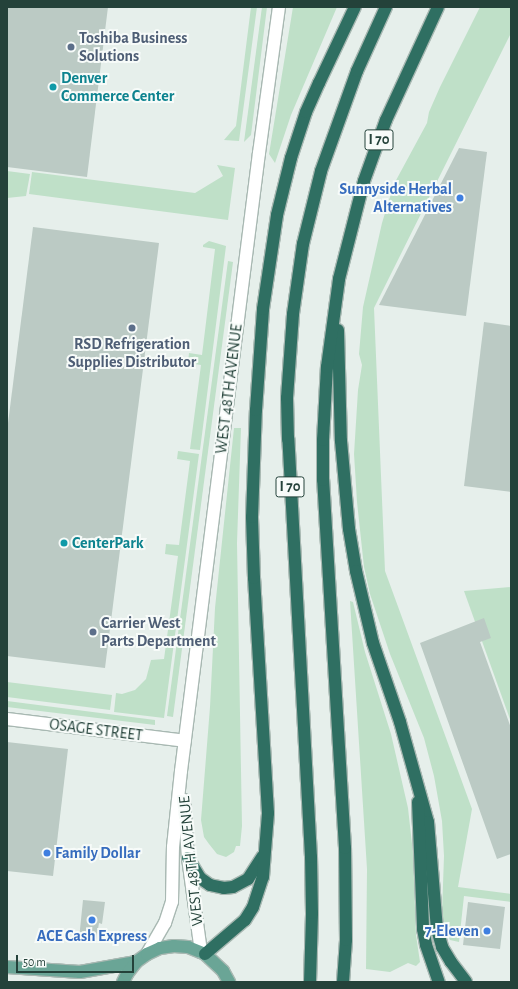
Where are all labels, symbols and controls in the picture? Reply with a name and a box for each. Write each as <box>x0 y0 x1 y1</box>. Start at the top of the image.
place label: Toshiba Business Solutions <box>79 28 188 66</box>
marker: Toshiba Business Solutions <box>66 42 76 52</box>
place label: Denver Commerce Center <box>61 68 174 106</box>
marker: Denver Commerce Center <box>48 82 58 92</box>
road number: I 70 <box>364 127 394 153</box>
place label: Sunnyside Herbal Alternatives <box>339 179 452 217</box>
marker: Sunnyside Herbal Alternatives <box>455 193 465 203</box>
marker: RSD Refrigeration Supplies Distributor <box>127 323 137 333</box>
street label: WEST 48TH AVENUE <box>212 323 246 455</box>
place label: RSD Refrigeration Supplies Distributor <box>68 334 196 372</box>
road number: I 70 <box>275 474 305 500</box>
place label: CenterPark <box>72 533 144 553</box>
marker: CenterPark <box>59 538 69 548</box>
place label: Carrier West Parts Department <box>101 613 216 651</box>
marker: Carrier West Parts Department <box>88 627 98 637</box>
street label: OSAGE STREET <box>48 715 144 745</box>
street label: WEST 48TH AVENUE <box>175 795 207 927</box>
place label: Family Dollar <box>55 843 140 863</box>
marker: Family Dollar <box>42 848 52 858</box>
marker: ACE Cash Express <box>87 915 97 925</box>
place label: 7-Eleven <box>425 921 479 941</box>
place label: ACE Cash Express <box>37 926 147 946</box>
marker: 7-Eleven <box>482 926 492 936</box>
scale bar <box>18 947 136 973</box>
text: 50 m <box>23 956 46 968</box>

